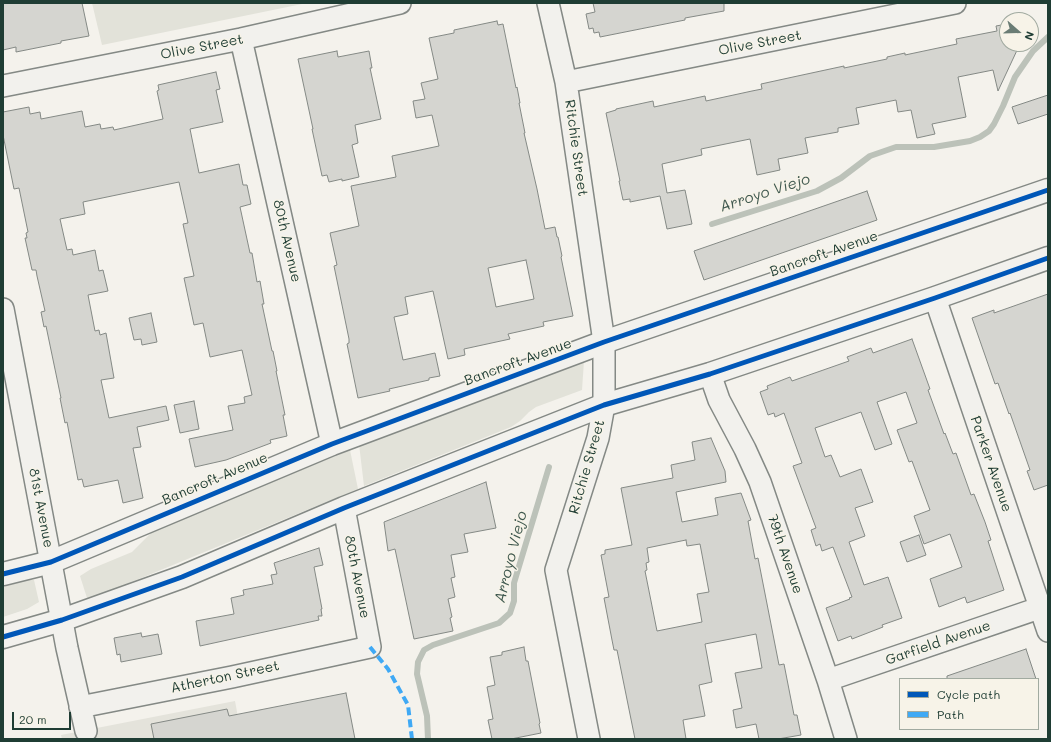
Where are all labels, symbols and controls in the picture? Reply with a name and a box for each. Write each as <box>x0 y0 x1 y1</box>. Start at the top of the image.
north arrow <box>999 12 1039 52</box>
street label: Olive Street <box>717 27 803 59</box>
text: N <box>1021 29 1038 42</box>
street label: Olive Street <box>159 31 245 63</box>
street label: Ritchie Street <box>561 99 591 197</box>
water label: Arroyo Viejo <box>718 170 812 216</box>
street label: 80th Avenue <box>269 198 305 284</box>
street label: Bancroft Avenue <box>768 228 880 280</box>
street label: Bancroft Avenue <box>462 335 574 389</box>
street label: Parker Avenue <box>967 414 1015 514</box>
street label: Ritchie Street <box>565 418 609 516</box>
street label: Bancroft Avenue <box>160 449 270 509</box>
street label: 81st Avenue <box>25 467 57 549</box>
water label: Arroyo Viejo <box>491 509 531 605</box>
street label: 79th Avenue <box>764 512 806 596</box>
street label: 80th Avenue <box>341 534 373 620</box>
street label: Garfield Avenue <box>883 617 993 669</box>
street label: Atherton Street <box>169 657 281 697</box>
legend <box>899 678 1039 730</box>
text: Cycle path <box>937 686 1000 702</box>
scale bar <box>14 704 73 730</box>
text: Path <box>937 706 964 722</box>
text: 20 m <box>19 711 47 727</box>

